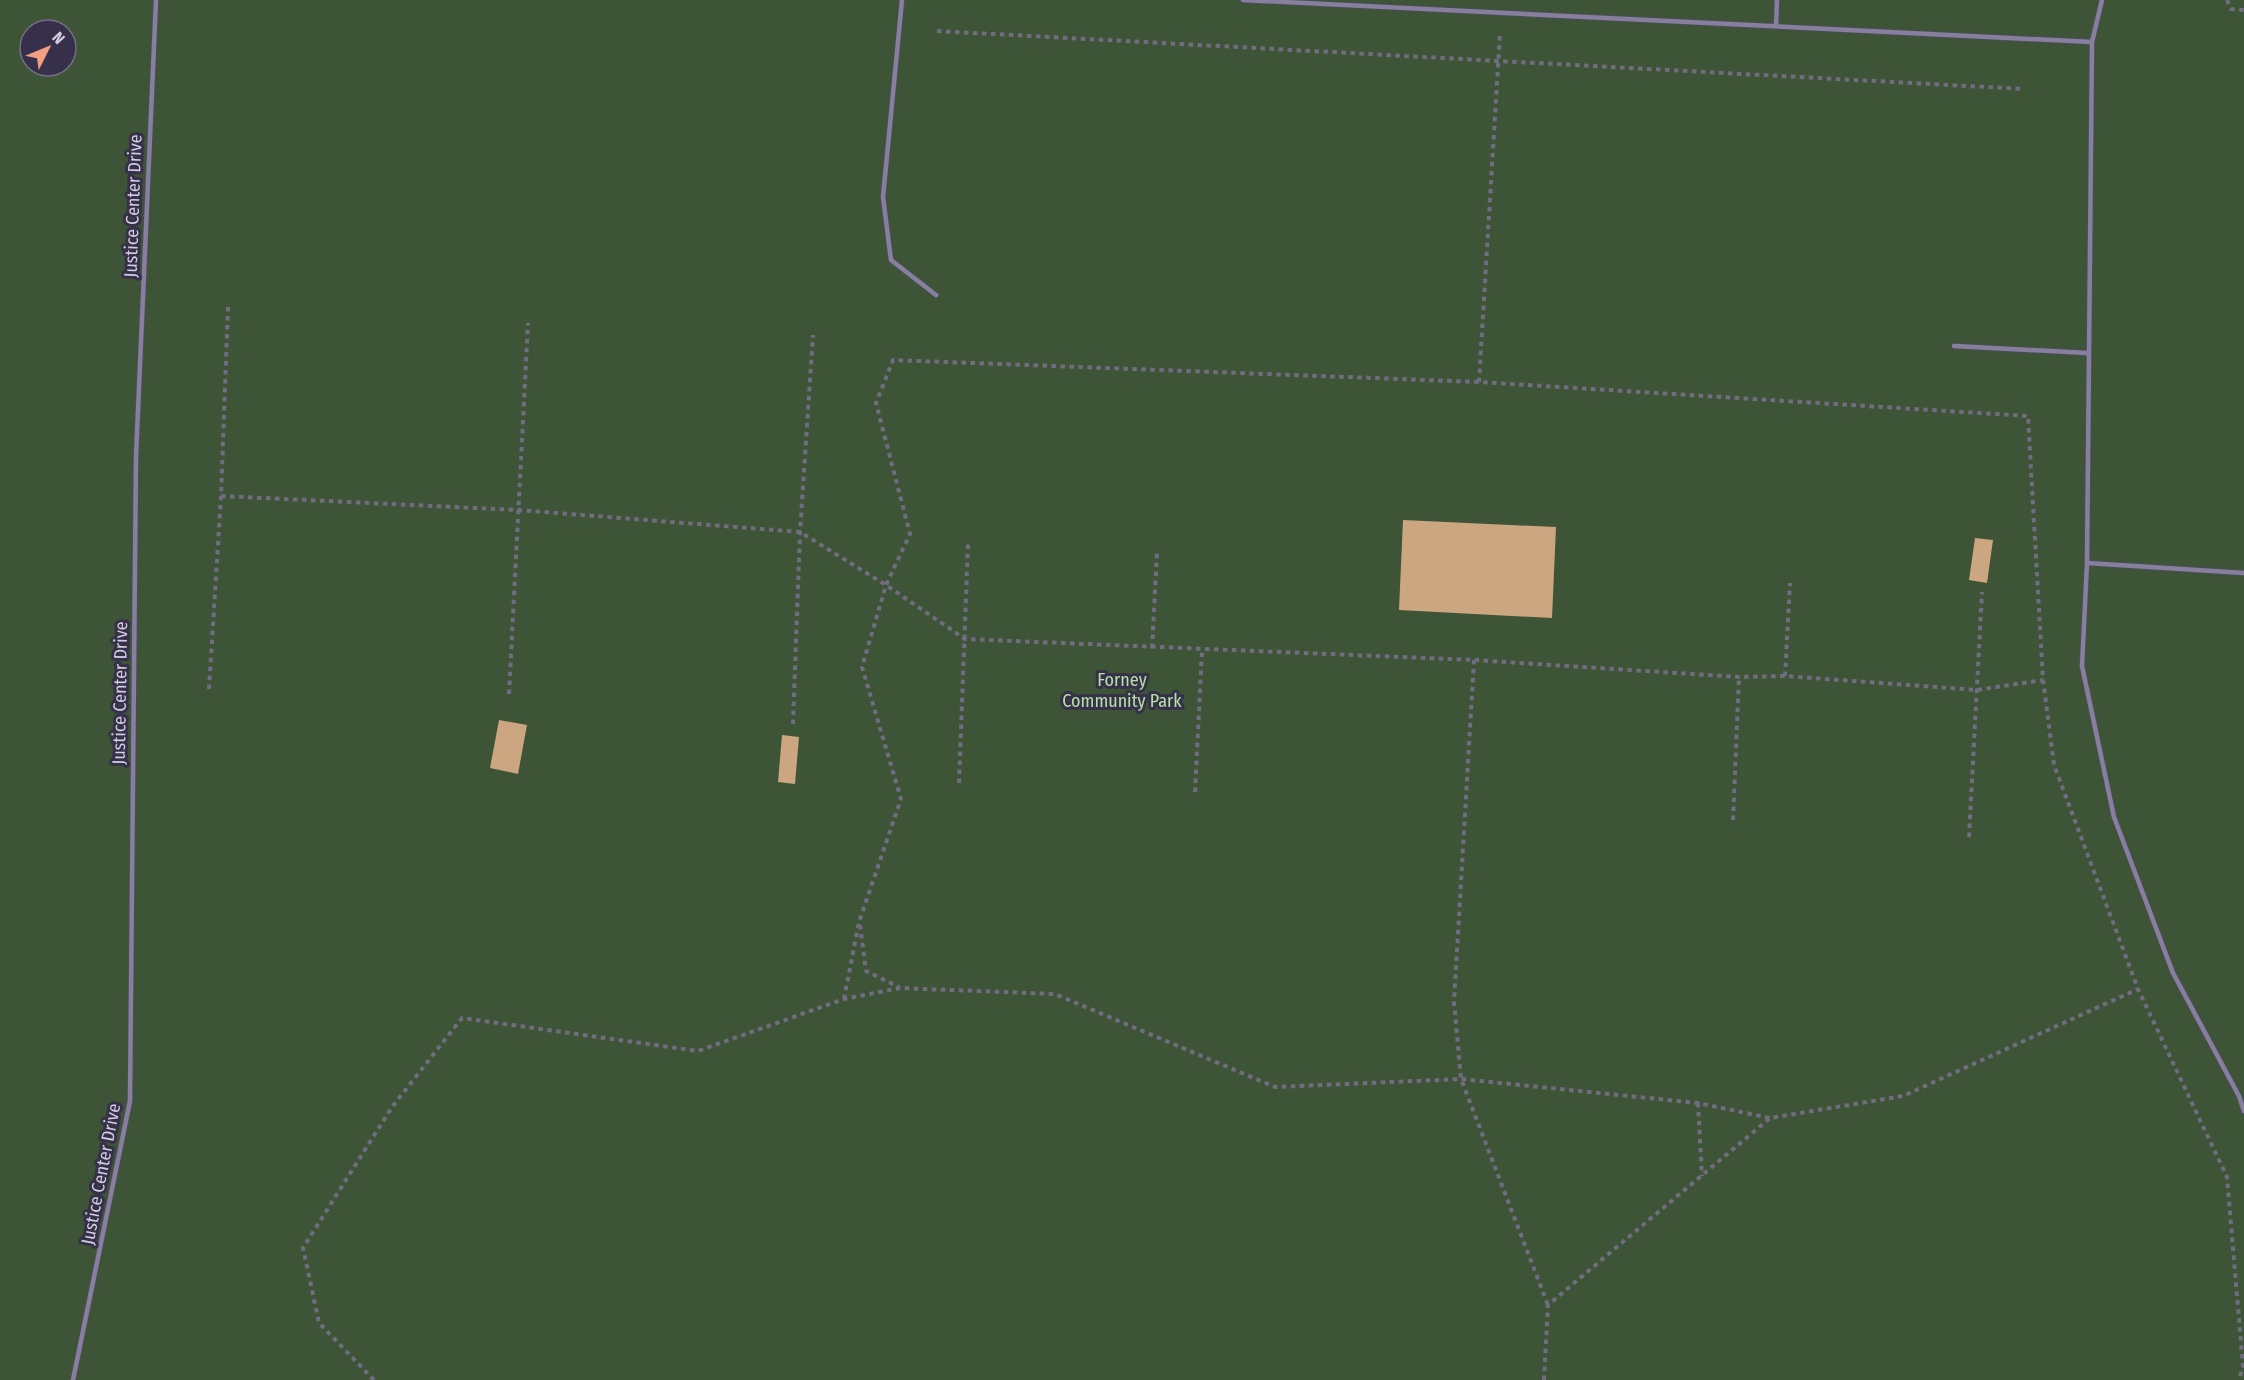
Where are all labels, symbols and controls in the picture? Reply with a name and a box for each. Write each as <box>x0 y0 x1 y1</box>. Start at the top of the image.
north arrow <box>18 18 78 78</box>
text: N <box>48 28 69 48</box>
street label: Justice Center Drive <box>120 134 146 278</box>
street label: Justice Center Drive <box>108 621 132 765</box>
park label: Forney Community Park <box>1062 669 1182 712</box>
street label: Justice Center Drive <box>77 1102 125 1246</box>

